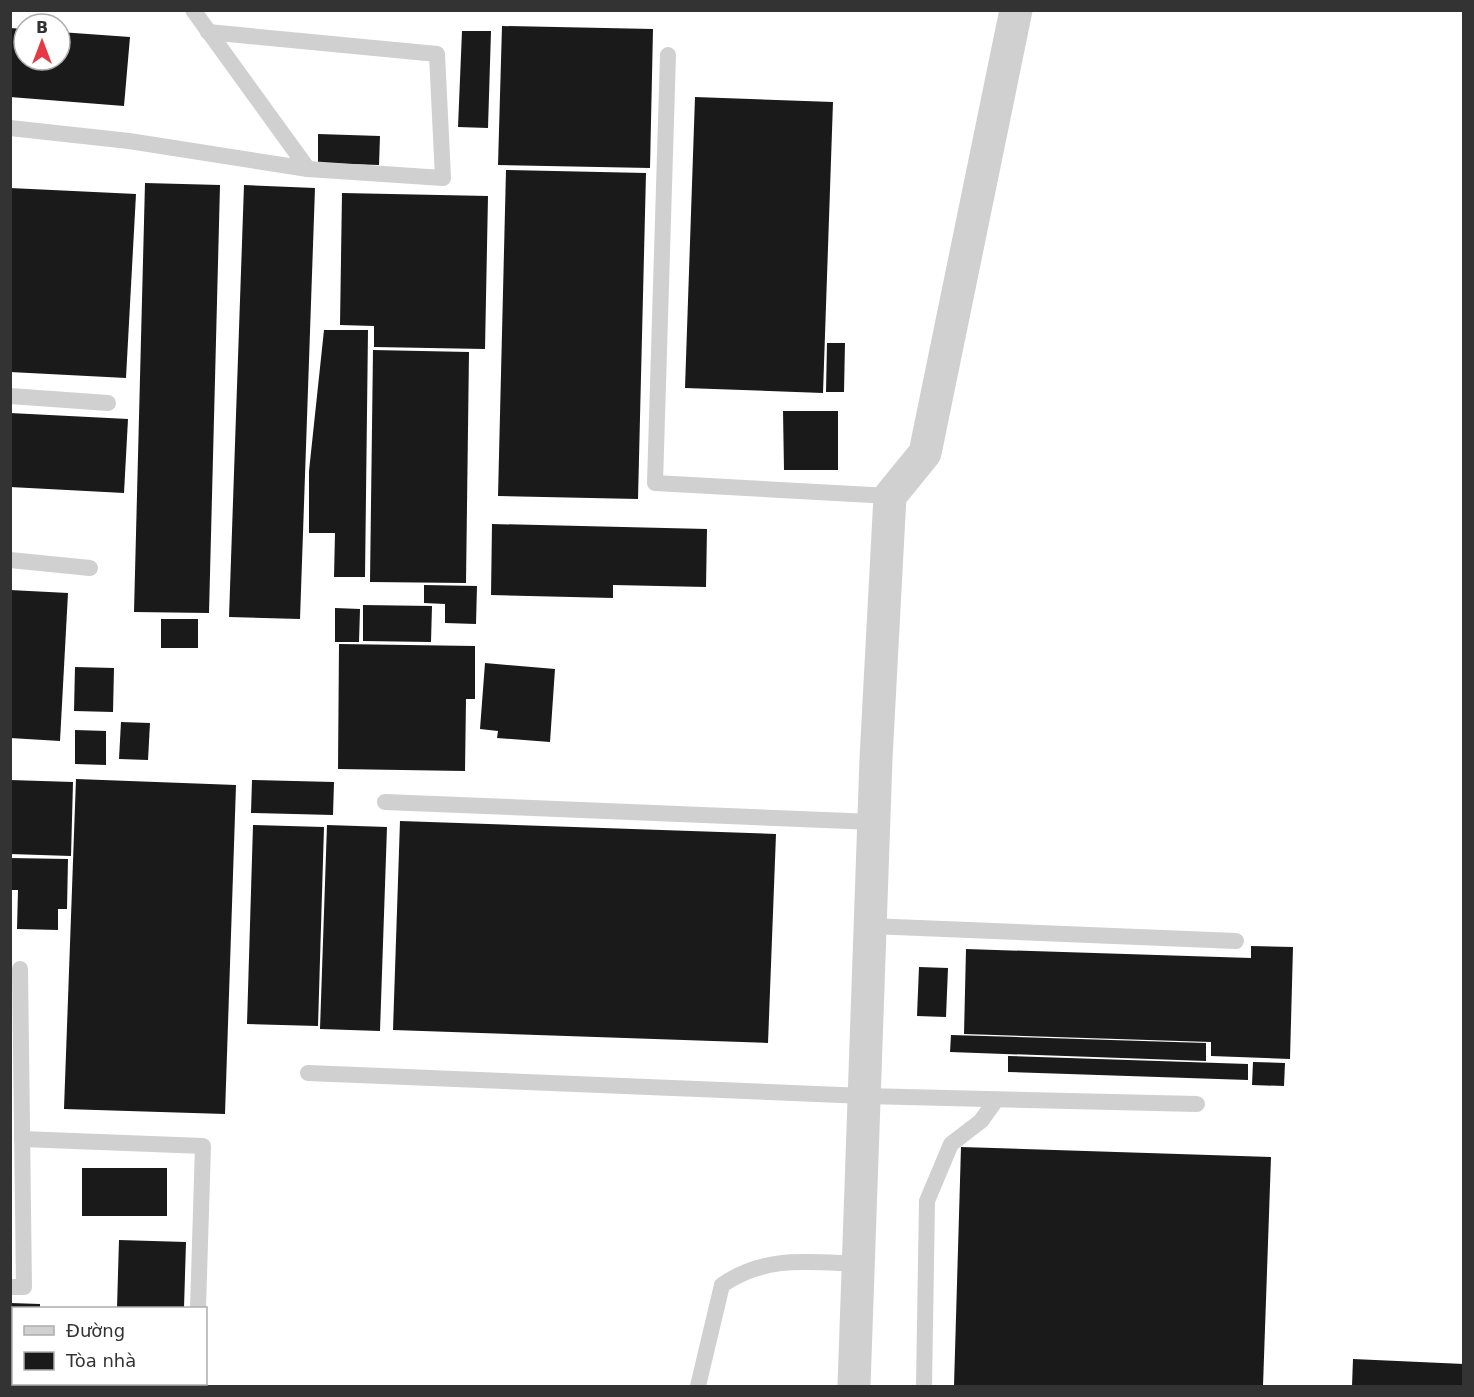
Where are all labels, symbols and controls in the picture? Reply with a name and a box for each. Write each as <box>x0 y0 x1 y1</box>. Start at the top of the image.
north arrow <box>12 12 72 72</box>
text: B <box>36 18 48 37</box>
legend <box>12 1307 207 1385</box>
text: Đường <box>66 1320 125 1341</box>
text: Tòa nhà <box>65 1350 136 1371</box>

